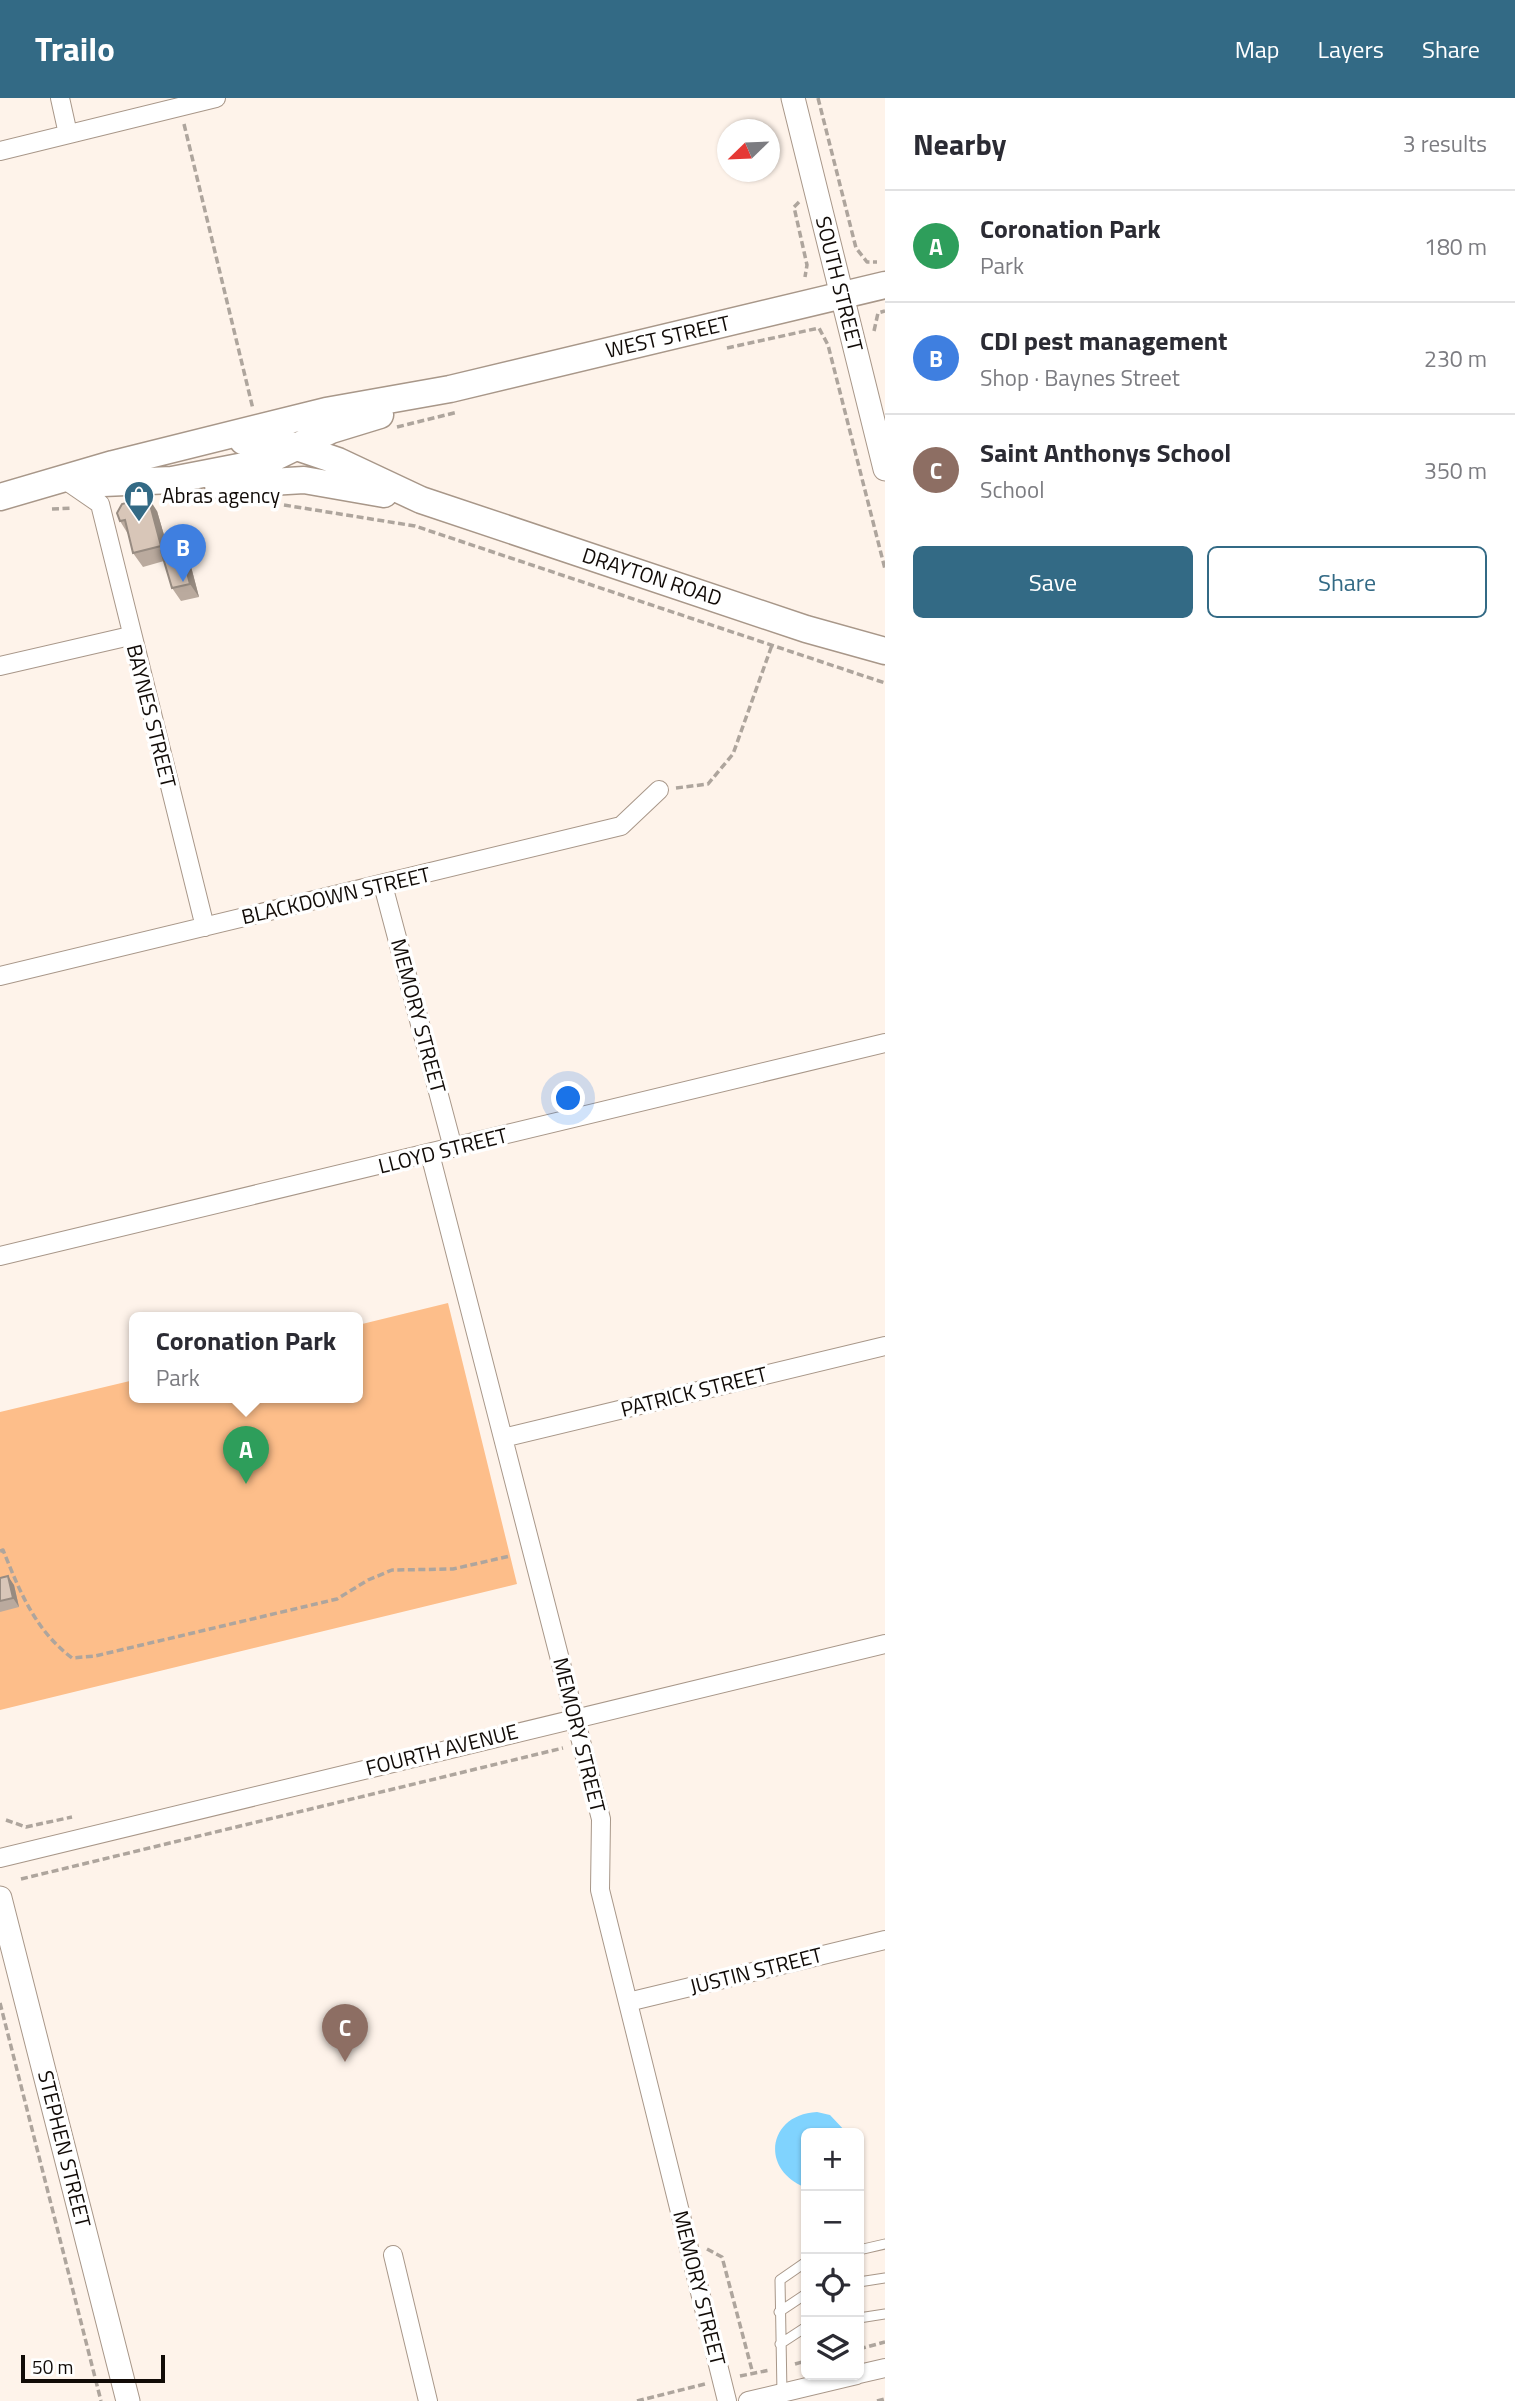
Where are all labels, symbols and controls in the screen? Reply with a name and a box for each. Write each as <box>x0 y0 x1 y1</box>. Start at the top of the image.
text: Trailo <box>35 24 115 74</box>
text: Map <box>1235 31 1280 67</box>
text: Layers <box>1318 31 1384 67</box>
text: Share <box>1422 31 1480 67</box>
north arrow <box>717 119 780 182</box>
text: Nearby <box>913 121 1006 167</box>
text: 3 results <box>1403 126 1487 161</box>
text: Coronation Park <box>980 209 1161 248</box>
street label: SOUTH STREET <box>808 213 872 355</box>
text: A <box>929 229 943 264</box>
text: 180 m <box>1424 229 1487 264</box>
text: Park <box>980 248 1024 283</box>
street label: WEST STREET <box>602 306 733 366</box>
text: CDI pest management <box>980 321 1228 360</box>
text: B <box>929 341 943 376</box>
text: 230 m <box>1424 341 1487 376</box>
text: Shop · Baynes Street <box>980 360 1180 395</box>
text: Saint Anthonys School <box>980 433 1231 472</box>
text: C <box>930 453 942 488</box>
text: 350 m <box>1424 453 1487 488</box>
text: School <box>980 472 1044 507</box>
shop icon: Abras agency <box>122 479 156 523</box>
place label: Abras agency <box>162 479 280 511</box>
pin: B <box>160 524 206 582</box>
street label: DRAYTON ROAD <box>578 538 726 614</box>
button: Save <box>913 546 1193 618</box>
button: Share <box>1207 546 1487 618</box>
street label: BAYNES STREET <box>119 641 185 791</box>
street label: BLACKDOWN STREET <box>238 858 433 932</box>
street label: MEMORY STREET <box>383 935 455 1097</box>
your location <box>551 1081 585 1115</box>
street label: LLOYD STREET <box>375 1119 511 1182</box>
popup <box>129 1312 363 1403</box>
text: Coronation Park <box>156 1321 336 1360</box>
street label: PATRICK STREET <box>617 1357 770 1425</box>
text: Park <box>156 1360 200 1395</box>
pin: A <box>223 1426 269 1484</box>
street label: MEMORY STREET <box>545 1654 615 1816</box>
street label: FOURTH AVENUE <box>362 1715 521 1783</box>
street label: JUSTIN STREET <box>686 1938 825 2002</box>
pin: C <box>322 2004 368 2062</box>
street label: STEPHEN STREET <box>30 2067 100 2231</box>
map controls <box>801 2128 864 2380</box>
button: + <box>801 2128 864 2191</box>
button: − <box>801 2191 864 2254</box>
street label: MEMORY STREET <box>665 2207 735 2369</box>
button: locate <box>801 2254 864 2317</box>
button: layers <box>801 2317 864 2380</box>
scale bar <box>21 2352 164 2384</box>
text: 50 m <box>32 2352 73 2381</box>

